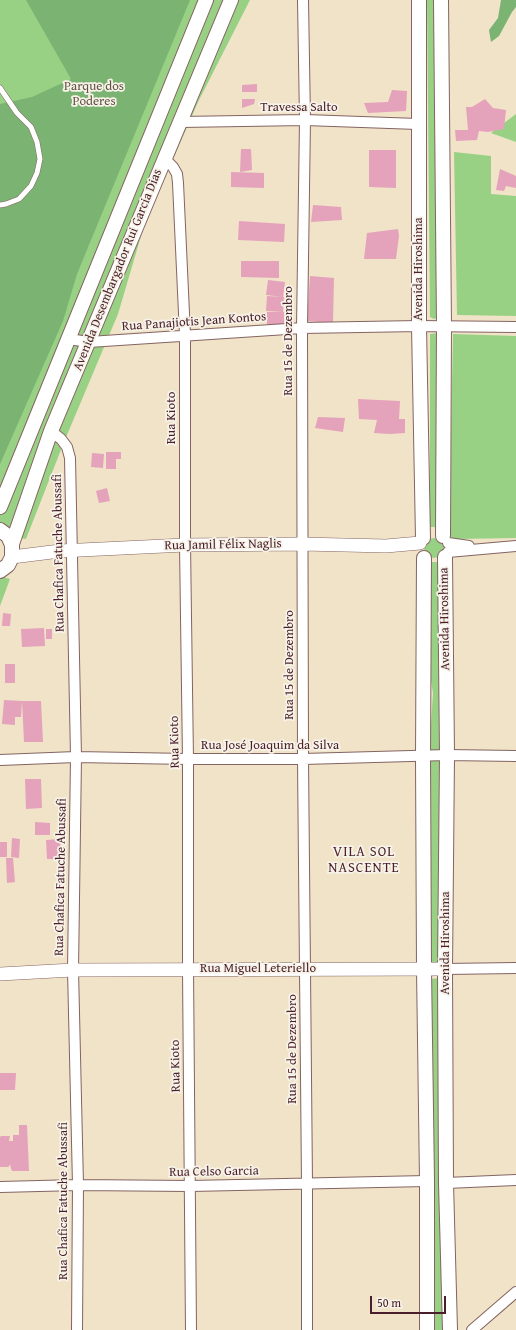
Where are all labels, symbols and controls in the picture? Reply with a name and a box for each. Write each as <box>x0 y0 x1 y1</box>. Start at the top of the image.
park label: Parque dos Poderes <box>64 79 124 110</box>
street label: Travessa Salto <box>260 100 338 116</box>
street label: Avenida Desembargador Rui Garcia Dias <box>70 167 166 373</box>
street label: Avenida Hiroshima <box>411 217 427 321</box>
street label: Rua 15 de Dezembro <box>281 286 297 396</box>
street label: Rua Panajiotis Jean Kontos <box>121 309 267 335</box>
street label: Rua Kioto <box>164 392 180 444</box>
street label: Rua Chafica Fatuche Abussafi <box>50 474 68 632</box>
street label: Rua Jamil Félix Naglis <box>164 536 282 554</box>
street label: Avenida Hiroshima <box>436 567 454 671</box>
street label: Rua 15 de Dezembro <box>282 610 298 720</box>
street label: Rua Kioto <box>167 716 183 768</box>
street label: Rua José Joaquim da Silva <box>201 738 339 754</box>
street label: Rua Chafica Fatuche Abussafi <box>52 798 70 956</box>
district label: VILA SOL NASCENTE <box>328 844 400 876</box>
street label: Avenida Hiroshima <box>438 891 454 995</box>
street label: Rua Miguel Leteriello <box>200 961 316 977</box>
street label: Rua 15 de Dezembro <box>285 994 301 1104</box>
street label: Rua Kioto <box>168 1040 184 1092</box>
street label: Rua Chafica Fatuche Abussafi <box>56 1122 72 1280</box>
street label: Rua Celso Garcia <box>169 1163 259 1181</box>
scale bar <box>372 1288 448 1314</box>
text: 50 m <box>377 1294 401 1311</box>

